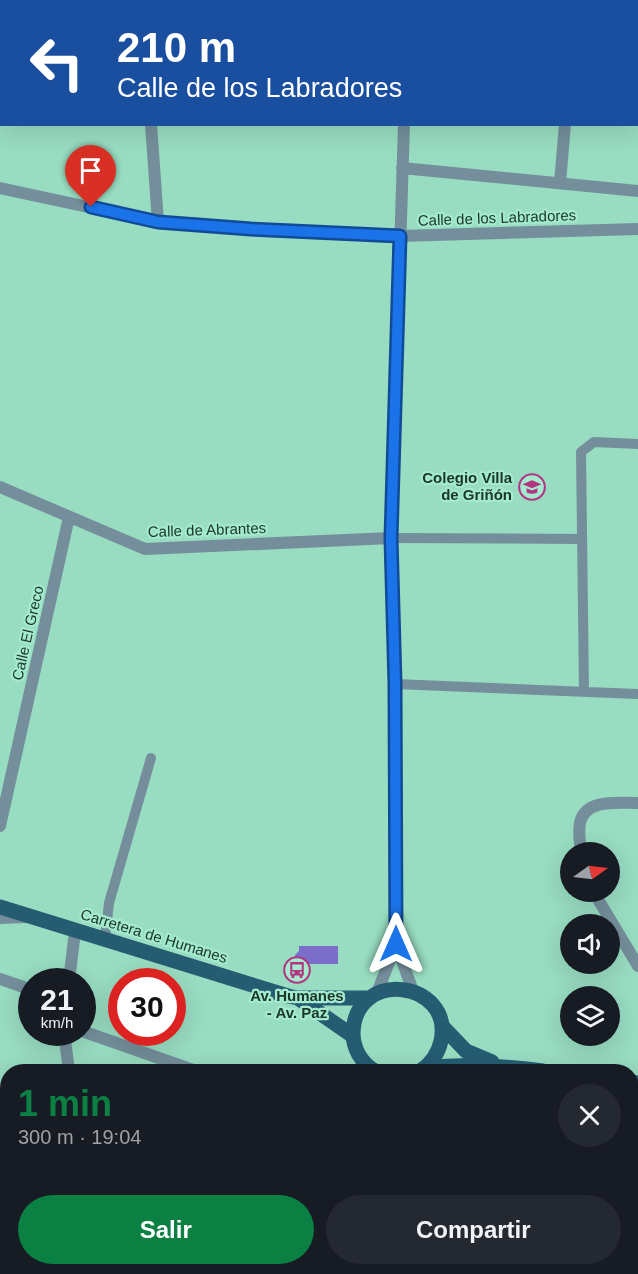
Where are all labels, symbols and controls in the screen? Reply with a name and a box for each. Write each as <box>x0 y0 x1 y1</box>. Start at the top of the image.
icon: left <box>18 24 96 102</box>
text: 210 m <box>117 24 236 71</box>
text: Calle de los Labradores <box>117 73 402 103</box>
pin <box>65 145 116 207</box>
icon: arrive <box>74 154 107 187</box>
street label: Calle de los Labradores <box>418 206 576 229</box>
place label: Colegio Villa de Griñón <box>422 469 513 503</box>
school or university icon: Colegio Villa de Griñón <box>517 472 547 502</box>
street label: Calle de Abrantes <box>148 519 266 540</box>
street label: Calle El Greco <box>8 584 47 682</box>
north arrow <box>560 842 620 902</box>
map controls <box>560 842 620 1046</box>
street label: Carretera de Humanes <box>79 905 230 966</box>
position arrow <box>364 912 428 976</box>
button: sound <box>560 914 620 974</box>
bus stop icon: Av. Humanes - Av. Paz <box>282 955 312 985</box>
speed limit sign: 30 <box>108 968 186 1046</box>
text: 21 <box>40 983 74 1016</box>
button: layers <box>560 986 620 1046</box>
place label: Av. Humanes - Av. Paz <box>250 987 344 1021</box>
text: km/h <box>41 1014 73 1031</box>
text: 1 min <box>18 1083 112 1124</box>
button: close <box>558 1084 621 1147</box>
text: 300 m · 19:04 <box>18 1126 141 1148</box>
button: Salir <box>18 1195 314 1264</box>
button: Compartir <box>326 1195 621 1264</box>

